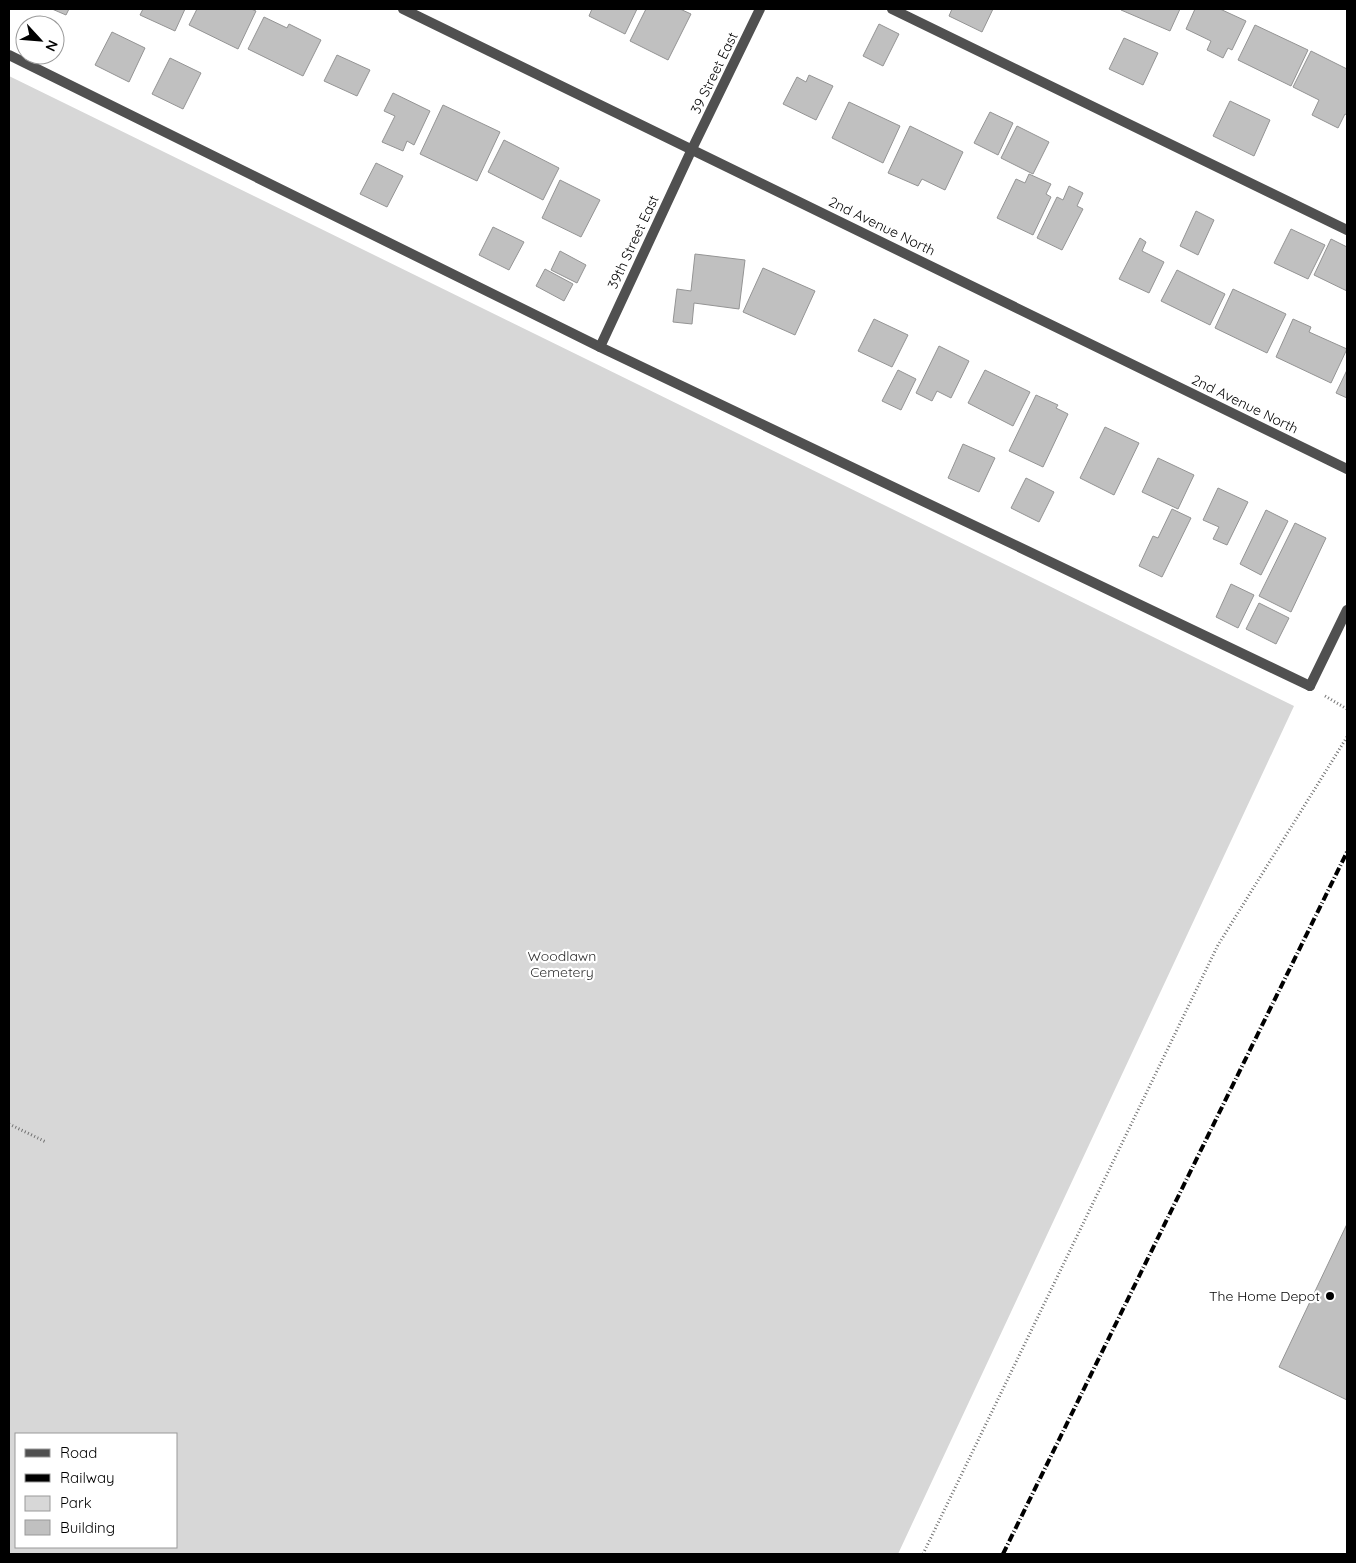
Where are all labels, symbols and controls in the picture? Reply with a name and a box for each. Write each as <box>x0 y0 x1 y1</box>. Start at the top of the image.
north arrow <box>15 15 65 65</box>
street label: 39 Street East <box>686 29 742 117</box>
text: N <box>41 37 62 54</box>
street label: 39th Street East <box>603 192 663 292</box>
street label: 2nd Avenue North <box>826 192 938 260</box>
street label: 2nd Avenue North <box>1189 370 1301 438</box>
park label: Woodlawn Cemetery <box>528 947 596 981</box>
place label: The Home Depot <box>1209 1287 1320 1305</box>
marker: The Home Depot <box>1324 1290 1336 1302</box>
legend <box>15 1433 178 1548</box>
text: Road <box>60 1443 97 1462</box>
text: Railway <box>60 1468 115 1487</box>
text: Park <box>60 1493 92 1512</box>
text: Building <box>60 1518 115 1537</box>

